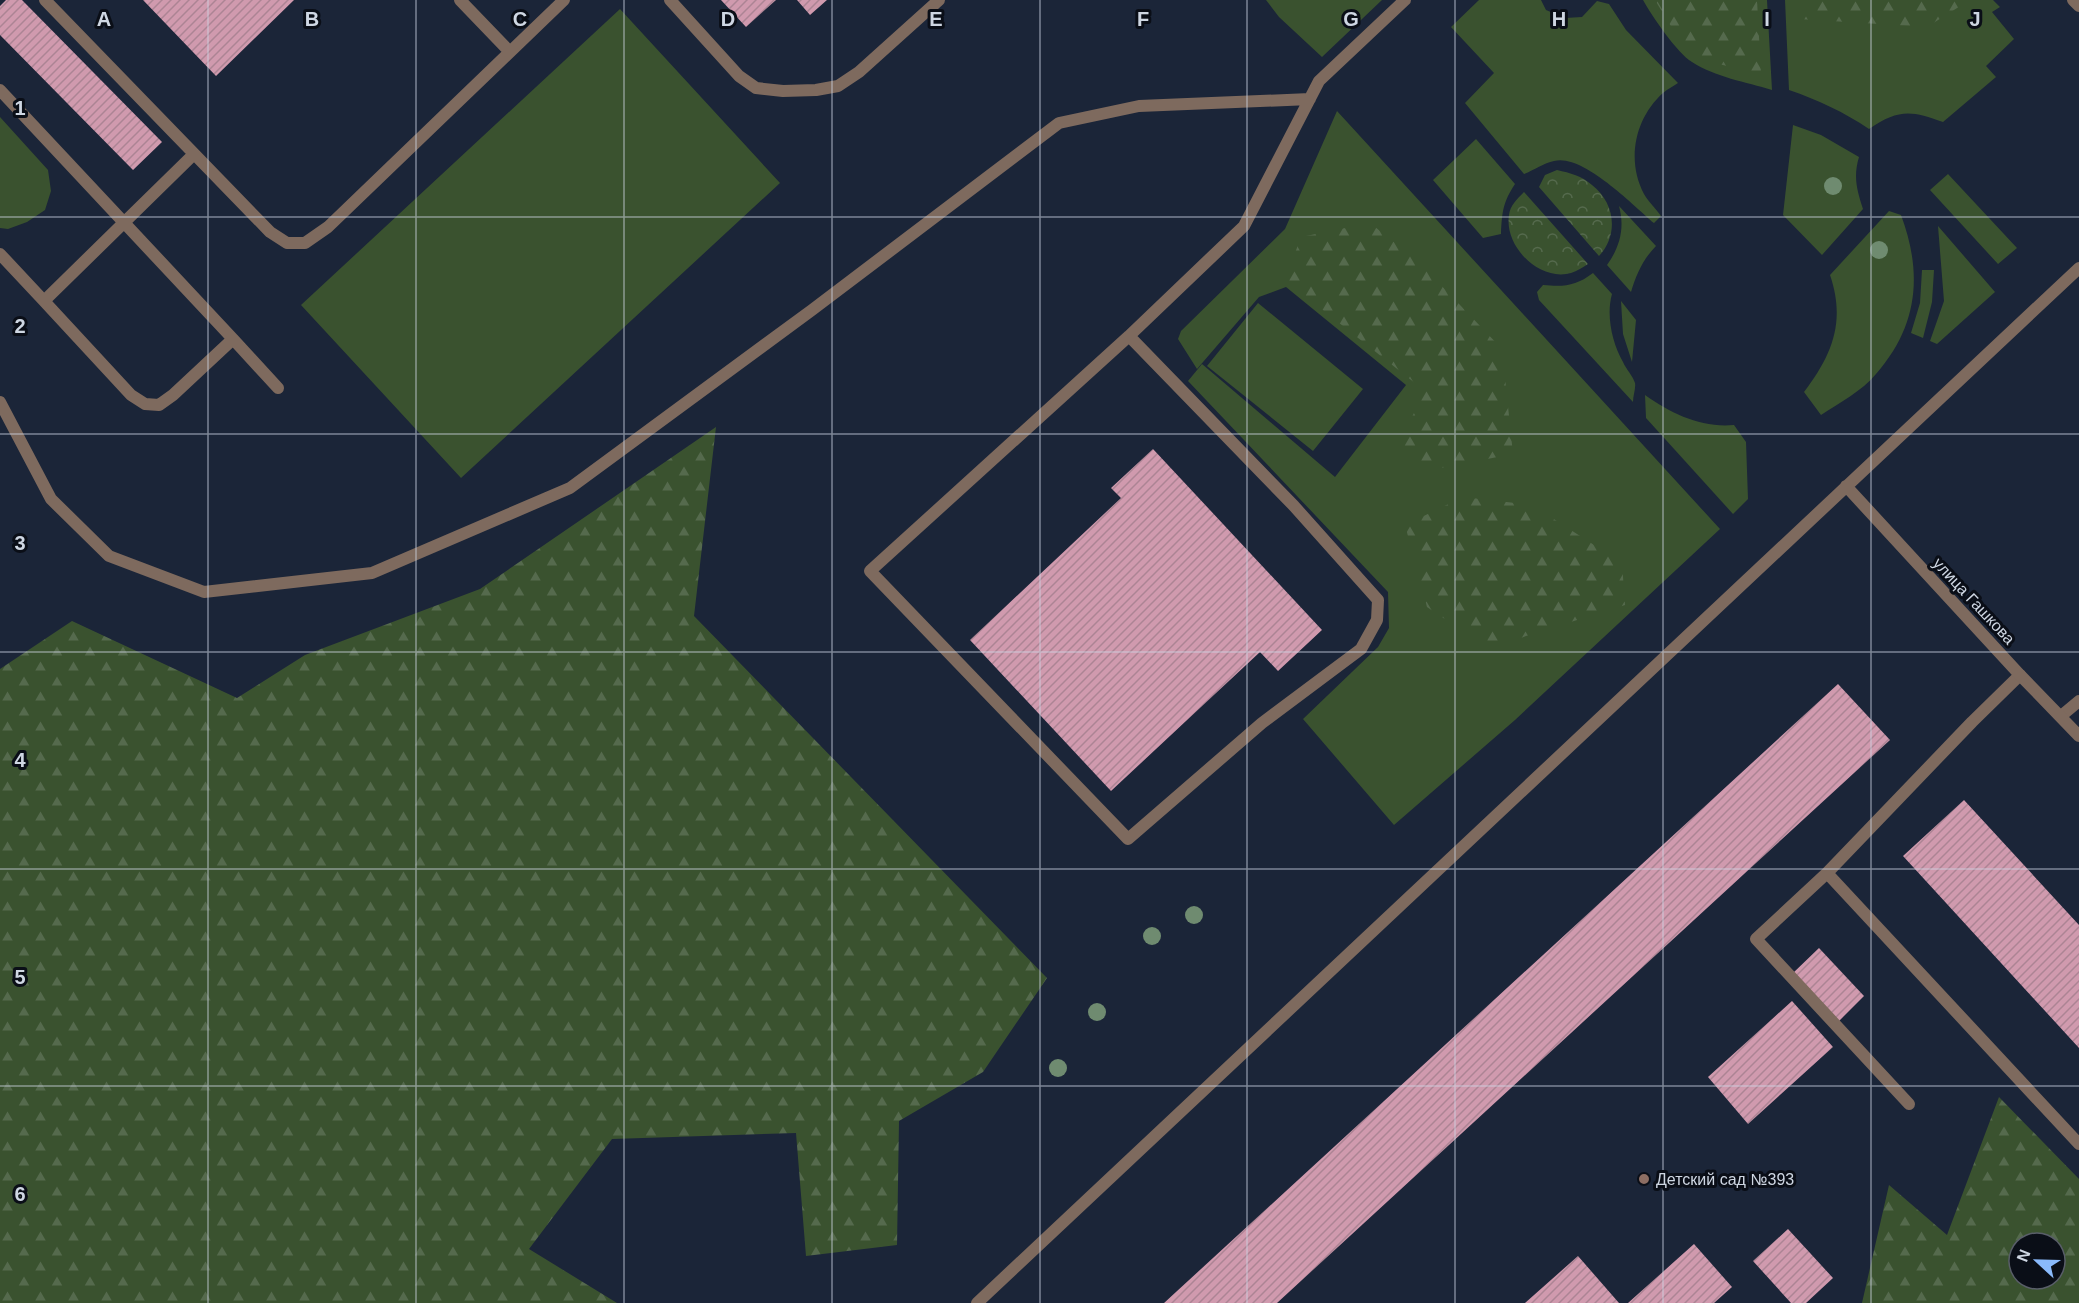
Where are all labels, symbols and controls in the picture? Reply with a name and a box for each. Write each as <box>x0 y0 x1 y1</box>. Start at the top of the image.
text: A <box>97 8 111 30</box>
text: B <box>305 8 319 30</box>
text: C <box>513 8 527 30</box>
text: D <box>721 8 735 30</box>
text: E <box>929 8 943 30</box>
text: F <box>1137 8 1149 30</box>
text: G <box>1343 8 1359 30</box>
text: H <box>1552 8 1566 30</box>
text: I <box>1764 8 1770 30</box>
text: J <box>1969 8 1981 30</box>
text: 1 <box>14 97 26 119</box>
text: 2 <box>14 315 26 337</box>
text: 3 <box>14 532 26 554</box>
street label: улица Гашкова <box>1930 555 2018 648</box>
text: 4 <box>14 749 26 771</box>
text: 5 <box>14 966 26 988</box>
place label: Детский сад №393 <box>1656 1171 1794 1188</box>
marker: Детский сад №393 <box>1637 1172 1651 1186</box>
text: 6 <box>14 1183 26 1205</box>
north arrow <box>2007 1231 2067 1291</box>
text: N <box>2014 1247 2034 1264</box>

